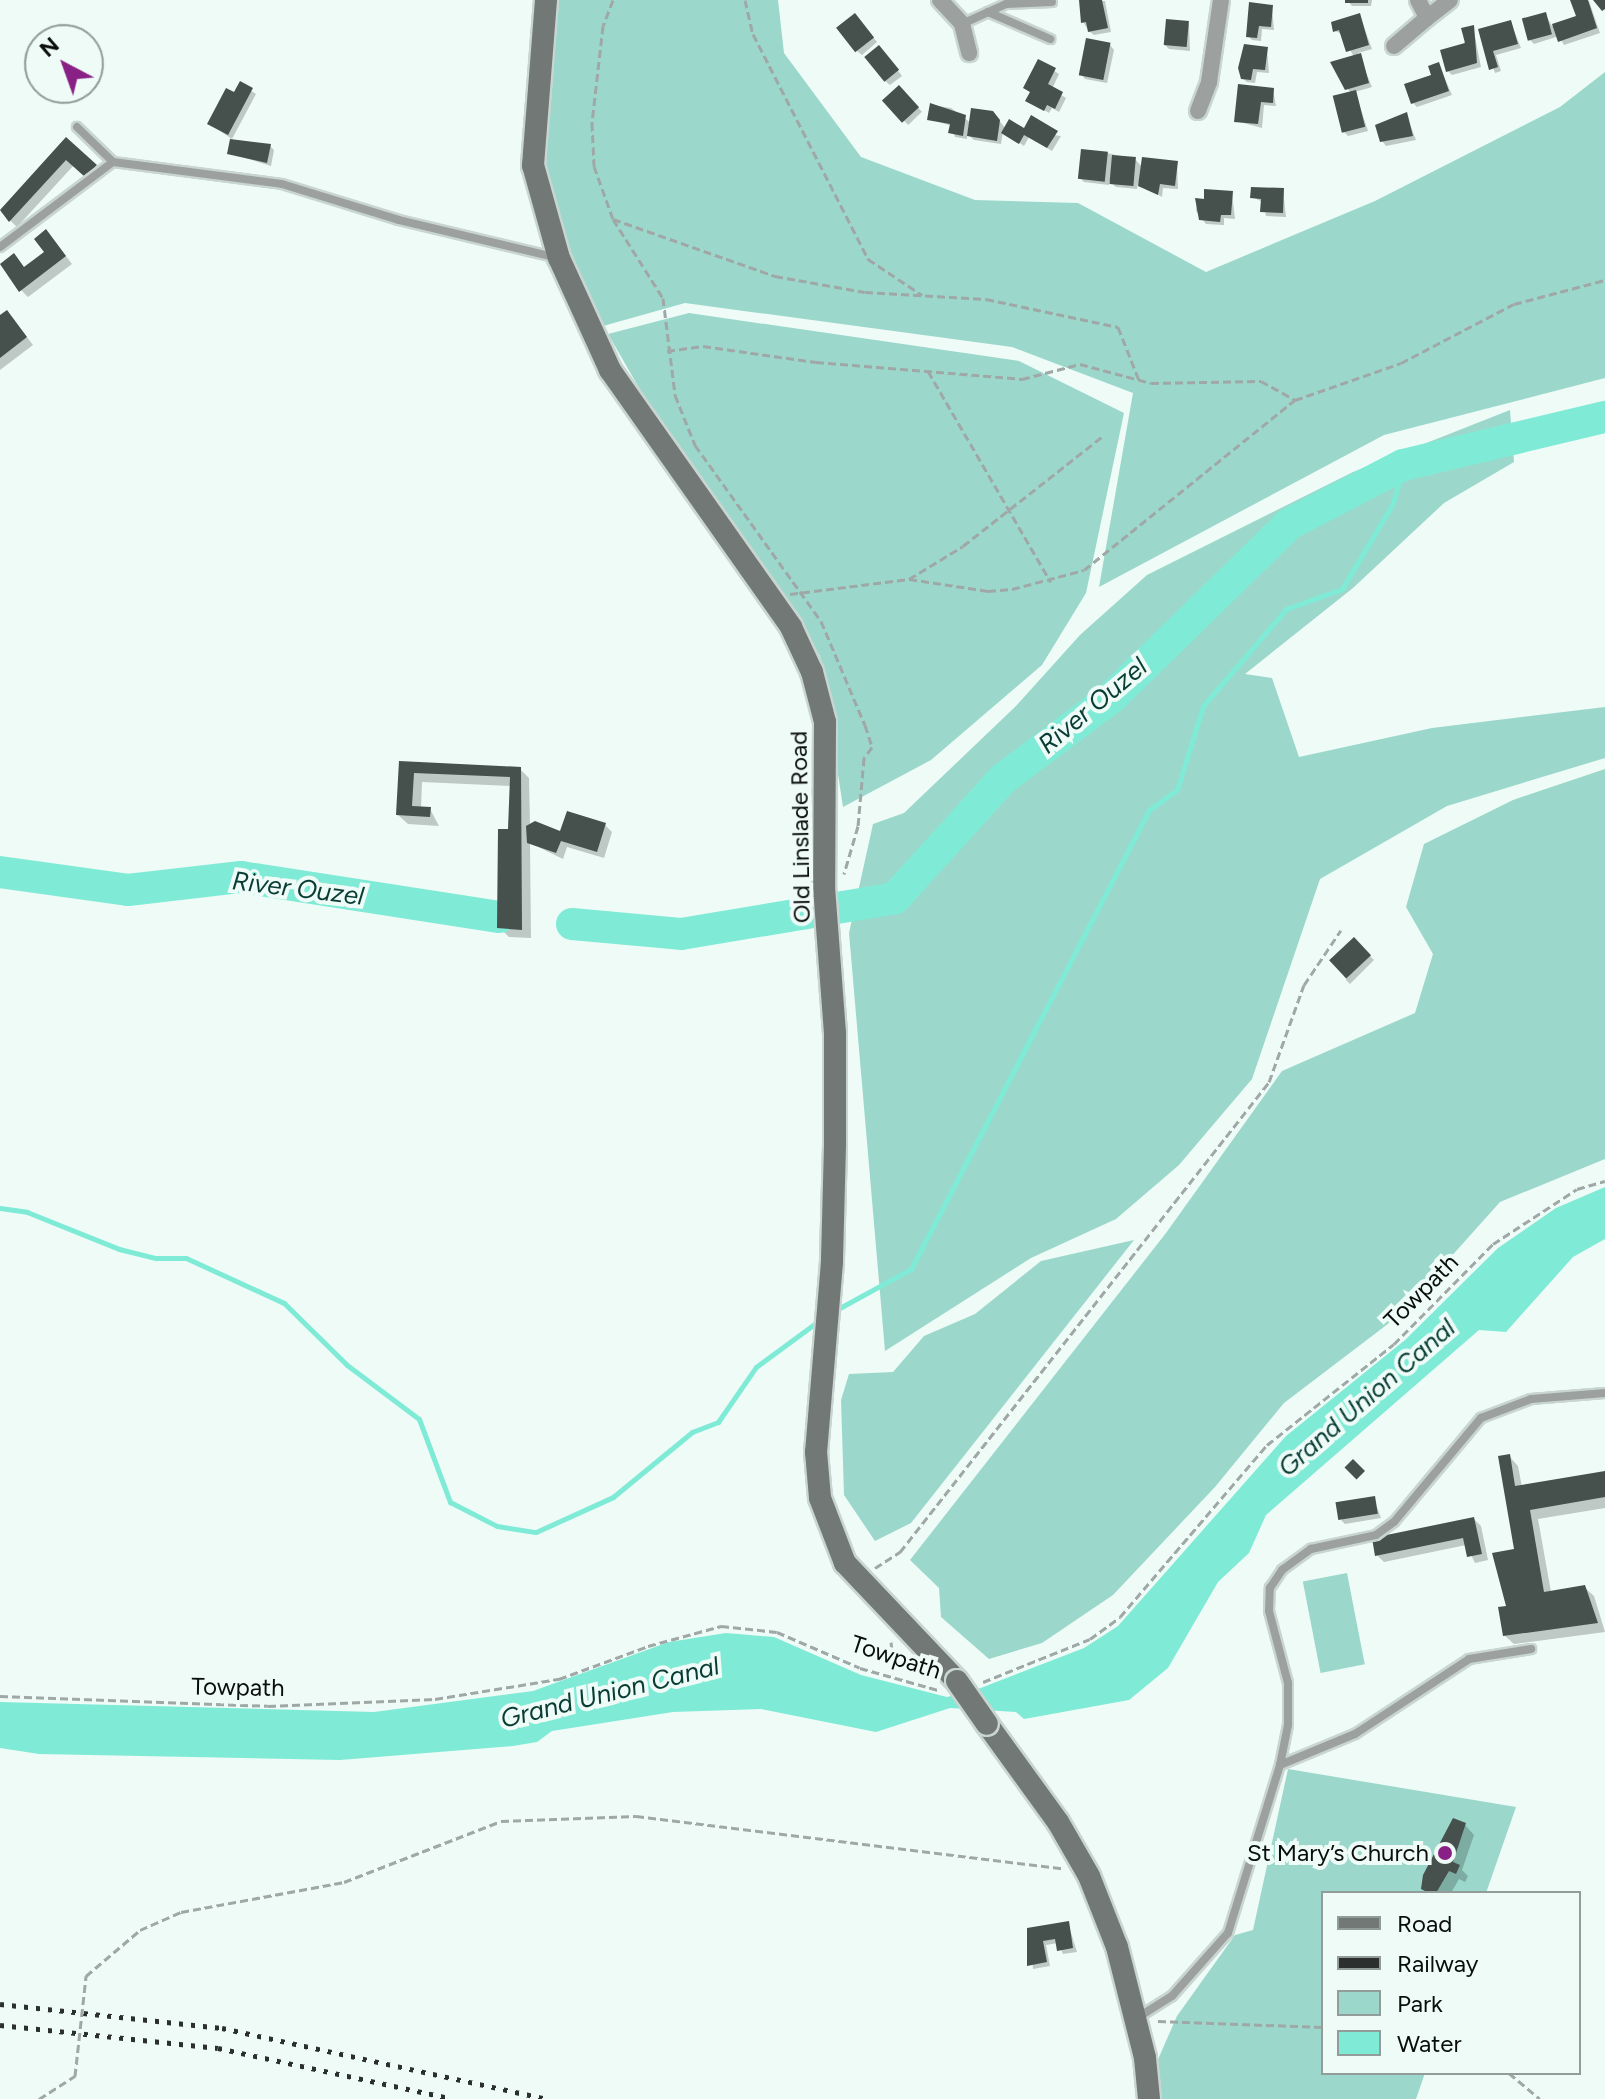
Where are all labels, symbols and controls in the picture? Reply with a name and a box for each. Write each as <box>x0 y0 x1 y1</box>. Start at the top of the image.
north arrow <box>24 24 104 104</box>
text: N <box>34 31 65 63</box>
water label: River Ouzel <box>1032 651 1154 761</box>
street label: Old Linslade Road <box>784 731 816 923</box>
water label: River Ouzel <box>230 865 366 913</box>
street label: Towpath <box>1378 1248 1464 1334</box>
water label: Grand Union Canal <box>1272 1313 1462 1483</box>
street label: Towpath <box>847 1629 945 1685</box>
water label: Grand Union Canal <box>497 1651 723 1735</box>
street label: Towpath <box>191 1672 285 1702</box>
place label: St Mary’s Church <box>1247 1839 1429 1867</box>
marker: St Mary’s Church <box>1436 1844 1454 1862</box>
legend <box>1321 1891 1581 2075</box>
text: Road <box>1397 1909 1452 1938</box>
text: Railway <box>1397 1949 1478 1978</box>
text: Park <box>1397 1989 1443 2018</box>
text: Water <box>1397 2029 1462 2058</box>

